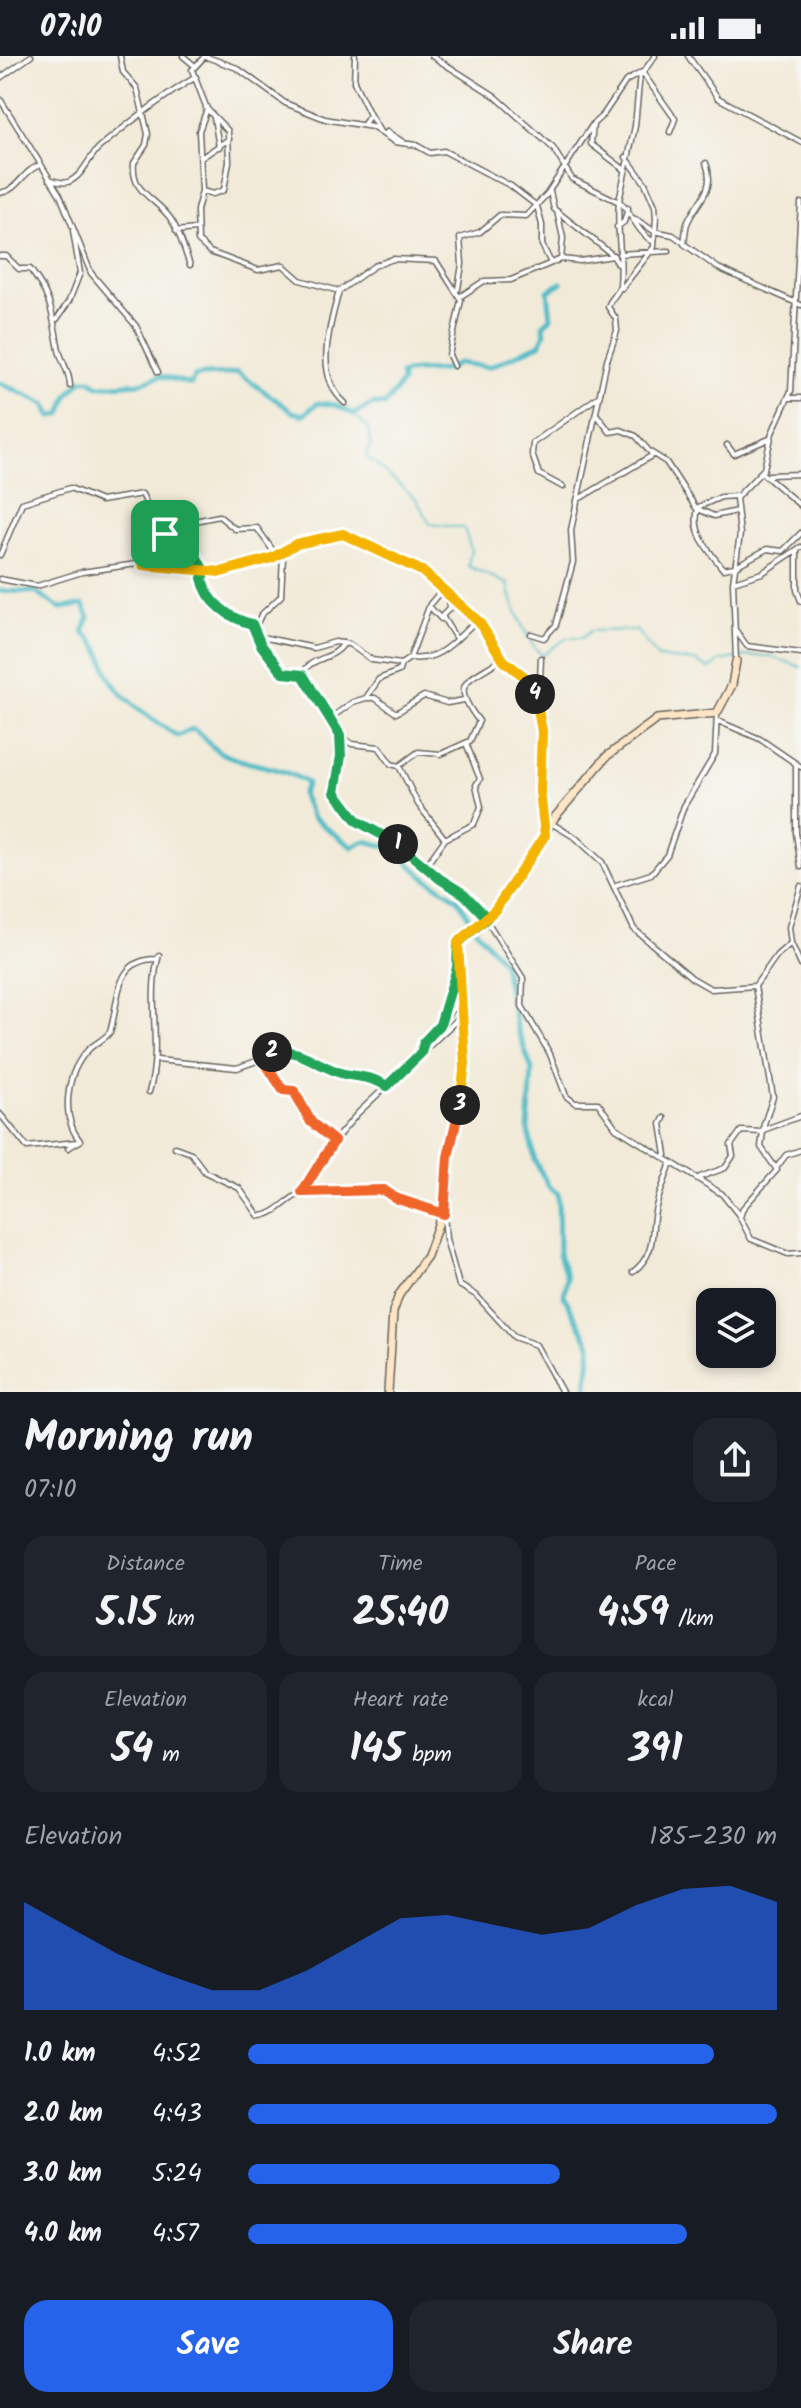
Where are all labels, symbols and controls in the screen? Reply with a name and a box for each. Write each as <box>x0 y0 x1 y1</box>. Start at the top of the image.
text: 07:10 <box>40 4 101 52</box>
pin <box>131 500 199 568</box>
icon: arrive <box>143 512 187 556</box>
pin: 4 <box>515 674 555 714</box>
text: 4 <box>529 676 541 711</box>
pin: 1 <box>378 824 418 864</box>
text: 1 <box>395 826 401 861</box>
pin: 2 <box>252 1032 292 1072</box>
text: 2 <box>266 1034 278 1069</box>
pin: 3 <box>440 1085 480 1125</box>
text: 3 <box>454 1087 466 1122</box>
map controls <box>696 1288 776 1368</box>
button: layers <box>696 1288 776 1368</box>
text: Morning run <box>24 1404 253 1474</box>
button: share <box>693 1418 777 1502</box>
text: 07:10 <box>24 1469 77 1511</box>
text: Distance <box>106 1547 185 1582</box>
text: Time <box>378 1547 423 1582</box>
text: Pace <box>635 1547 676 1582</box>
text: 5.15 <box>96 1582 158 1646</box>
text: 25:40 <box>353 1582 448 1646</box>
text: 4:59 <box>597 1582 669 1646</box>
text: km <box>158 1602 195 1637</box>
text: /km <box>669 1602 714 1637</box>
text: Elevation <box>104 1683 187 1718</box>
text: Heart rate <box>353 1683 448 1718</box>
text: kcal <box>638 1683 673 1718</box>
text: 54 <box>111 1718 153 1782</box>
text: 145 <box>349 1718 403 1782</box>
text: 391 <box>628 1718 683 1782</box>
text: m <box>153 1738 180 1773</box>
text: bpm <box>403 1738 452 1773</box>
text: Elevation <box>24 1816 122 1858</box>
text: 185–230 m <box>649 1816 777 1858</box>
text: 1.0 km <box>24 2033 95 2075</box>
text: 4:52 <box>152 2033 202 2075</box>
text: 2.0 km <box>24 2093 103 2135</box>
text: 4:43 <box>152 2093 202 2135</box>
text: 3.0 km <box>24 2153 102 2195</box>
text: 5:24 <box>152 2153 202 2195</box>
text: 4.0 km <box>24 2213 102 2255</box>
text: 4:57 <box>152 2213 199 2255</box>
button: Save <box>24 2300 393 2392</box>
button: Share <box>409 2300 777 2392</box>

